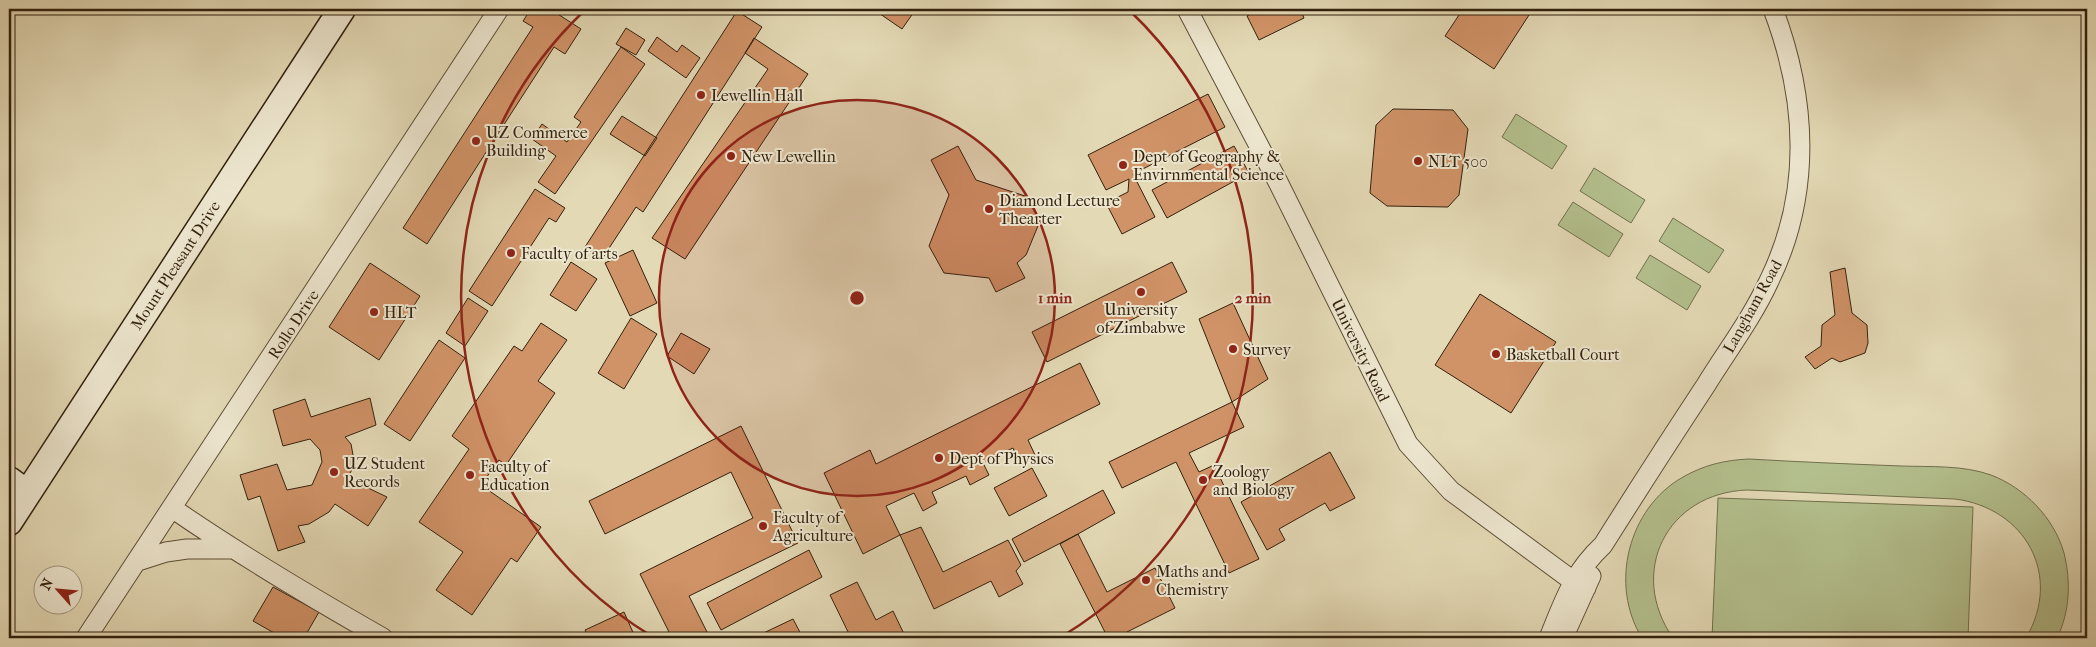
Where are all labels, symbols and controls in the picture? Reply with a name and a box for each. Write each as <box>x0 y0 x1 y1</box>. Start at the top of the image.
place label: Lewellin Hall <box>711 86 804 105</box>
marker: Lewellin Hall <box>695 89 707 101</box>
place label: UZ Commerce Building <box>486 123 588 160</box>
marker: UZ Commerce Building <box>470 135 482 147</box>
place label: New Lewellin <box>741 147 836 166</box>
place label: Dept of Geography & Envirnmental Science <box>1133 147 1284 184</box>
marker: New Lewellin <box>725 150 737 162</box>
place label: NLT 500 <box>1428 152 1488 171</box>
marker: NLT 500 <box>1412 155 1424 167</box>
marker: Dept of Geography & Envirnmental Science <box>1117 159 1129 171</box>
place label: Diamond Lecture Thearter <box>999 191 1120 228</box>
street label: Mount Pleasant Drive <box>127 197 224 333</box>
marker: Diamond Lecture Thearter <box>983 203 995 215</box>
place label: Faculty of arts <box>521 244 618 263</box>
marker: Faculty of arts <box>505 247 517 259</box>
street label: Langham Road <box>1719 256 1786 356</box>
street label: Rollo Drive <box>264 286 323 362</box>
marker: University of Zimbabwe <box>1135 286 1147 298</box>
centre of rings <box>848 289 866 307</box>
text: 1 min <box>1038 289 1072 307</box>
text: 2 min <box>1235 289 1272 307</box>
street label: University Road <box>1327 296 1394 405</box>
place label: University of Zimbabwe <box>1097 300 1186 337</box>
place label: HLT <box>384 303 417 322</box>
marker: HLT <box>368 306 380 318</box>
place label: Survey <box>1243 340 1291 359</box>
marker: Survey <box>1227 343 1239 355</box>
place label: Basketball Court <box>1506 345 1620 364</box>
marker: Basketball Court <box>1490 348 1502 360</box>
place label: Dept of Physics <box>949 449 1054 468</box>
marker: Dept of Physics <box>933 452 945 464</box>
place label: UZ Student Records <box>344 454 425 491</box>
place label: Faculty of Education <box>480 457 551 494</box>
place label: Zoology and Biology <box>1213 462 1295 499</box>
marker: UZ Student Records <box>328 466 340 478</box>
marker: Faculty of Education <box>464 469 476 481</box>
marker: Zoology and Biology <box>1197 474 1209 486</box>
place label: Faculty of Agriculture <box>772 508 853 545</box>
marker: Faculty of Agriculture <box>757 520 769 532</box>
place label: Maths and Chemistry <box>1156 562 1229 599</box>
north arrow <box>32 564 82 614</box>
marker: Maths and Chemistry <box>1140 574 1152 586</box>
text: N <box>37 575 57 593</box>

